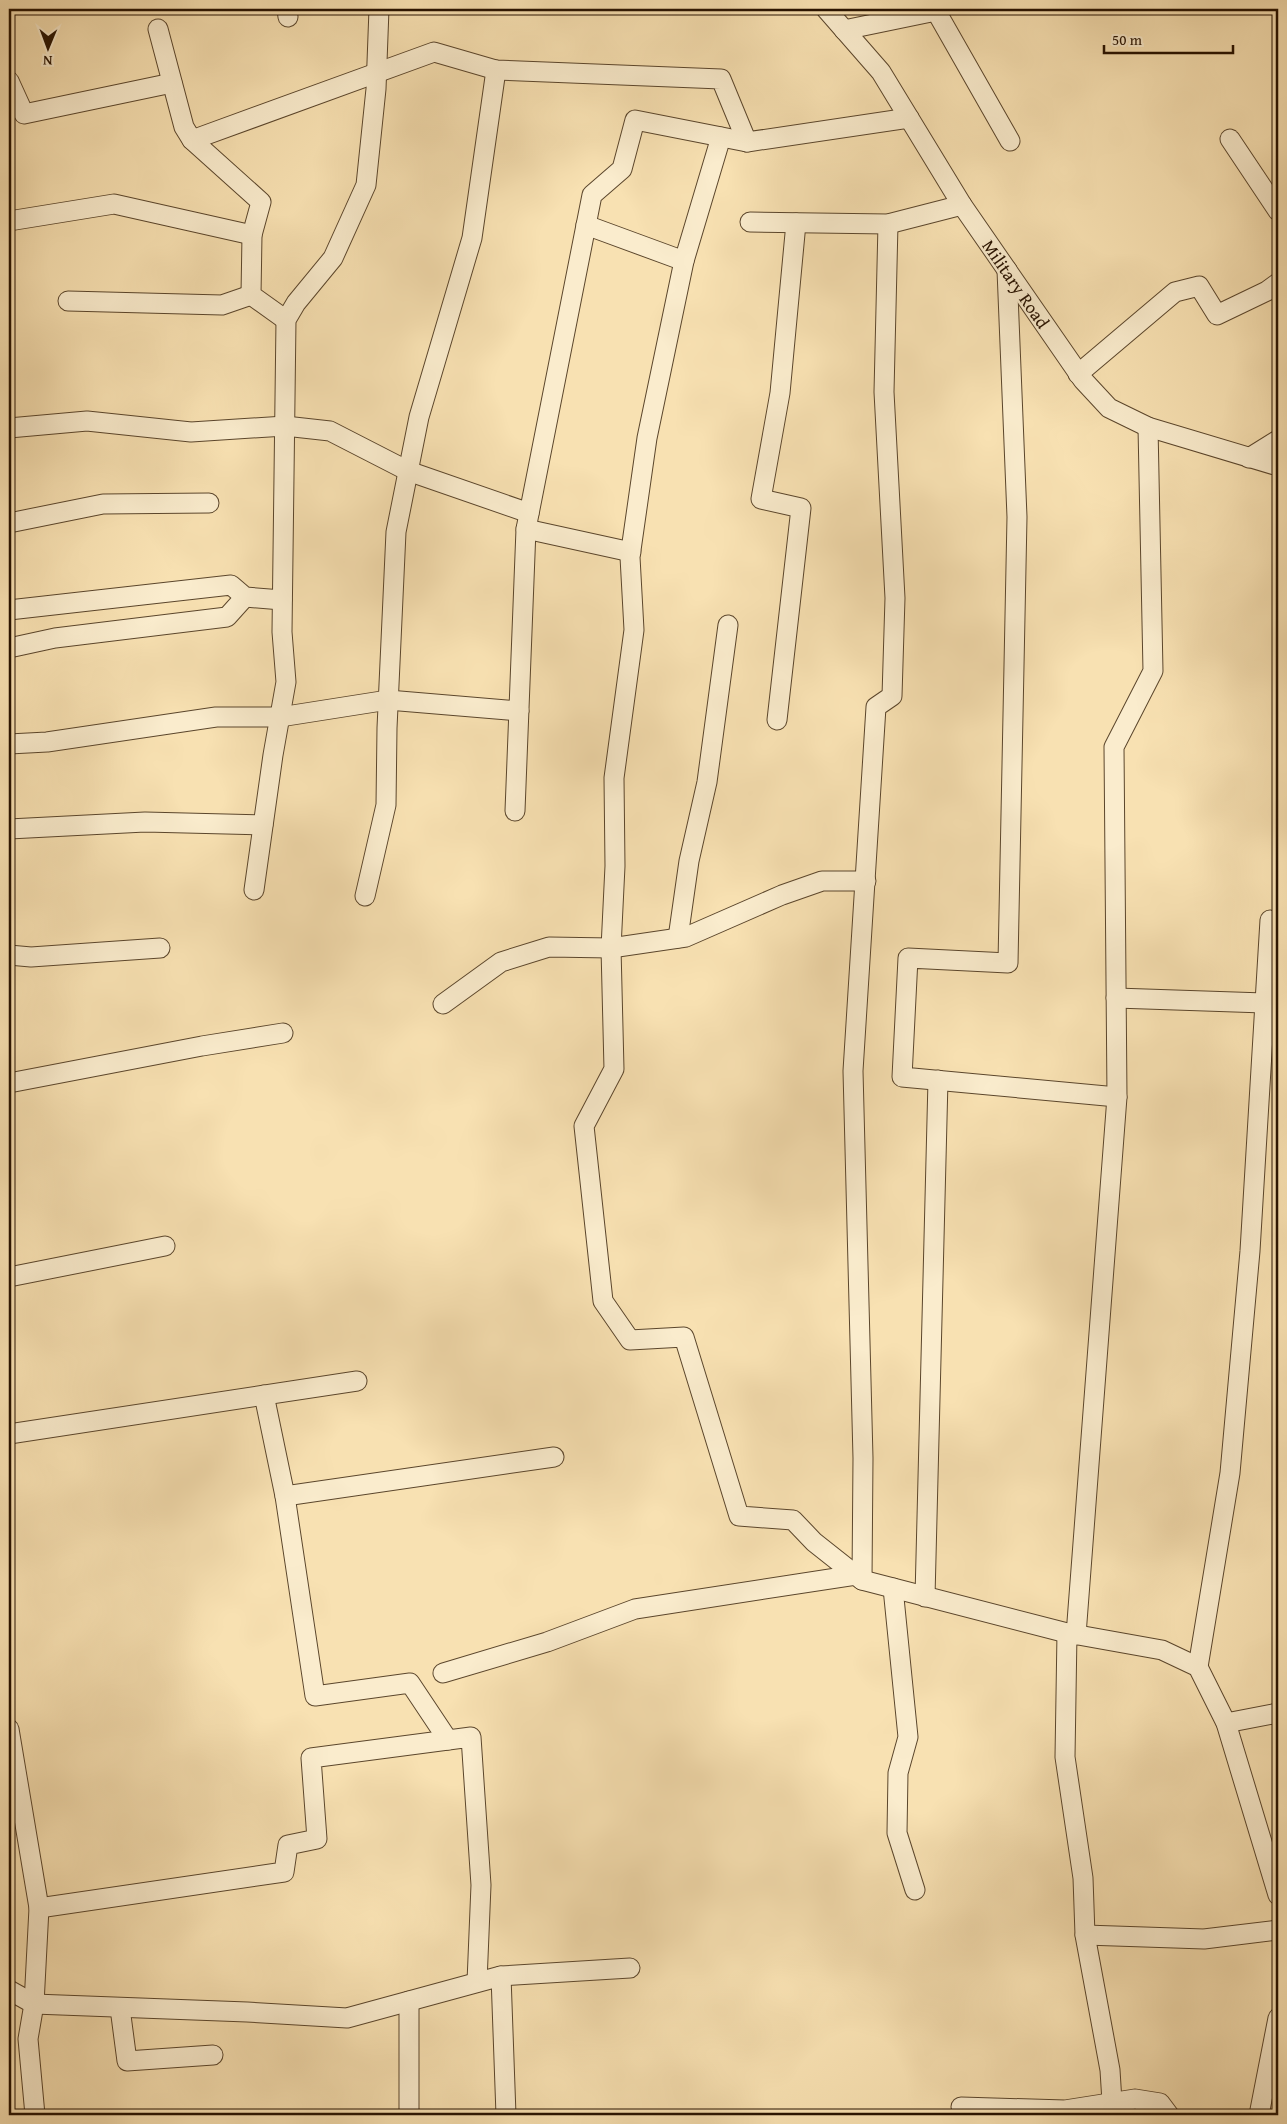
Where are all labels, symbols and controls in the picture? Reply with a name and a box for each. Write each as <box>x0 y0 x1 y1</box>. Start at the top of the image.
north arrow <box>22 22 72 72</box>
scale bar <box>1104 22 1233 54</box>
text: 50 m <box>1112 29 1143 50</box>
text: N <box>42 51 53 71</box>
street label: Military Road <box>976 234 1057 334</box>

